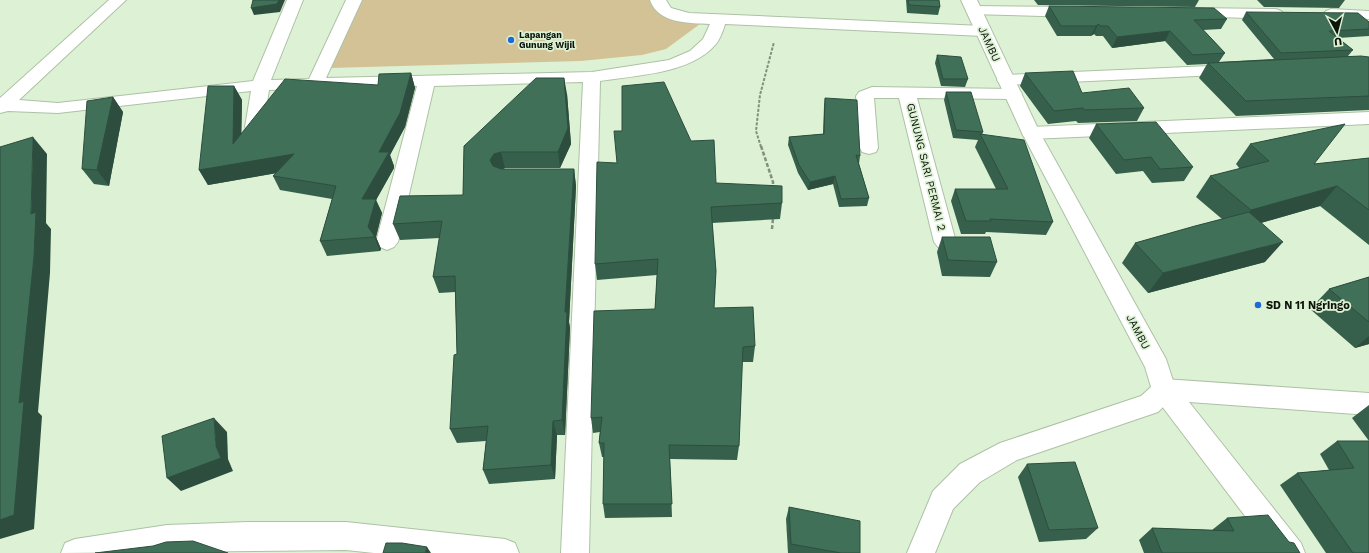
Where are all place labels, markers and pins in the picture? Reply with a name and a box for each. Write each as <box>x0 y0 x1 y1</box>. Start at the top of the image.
place label: Lapangan Gunung Wijil <box>519 30 575 50</box>
marker: Lapangan Gunung Wijil <box>506 35 516 45</box>
place label: SD N 11 Ngringo <box>1266 299 1350 312</box>
marker: SD N 11 Ngringo <box>1253 300 1263 310</box>

